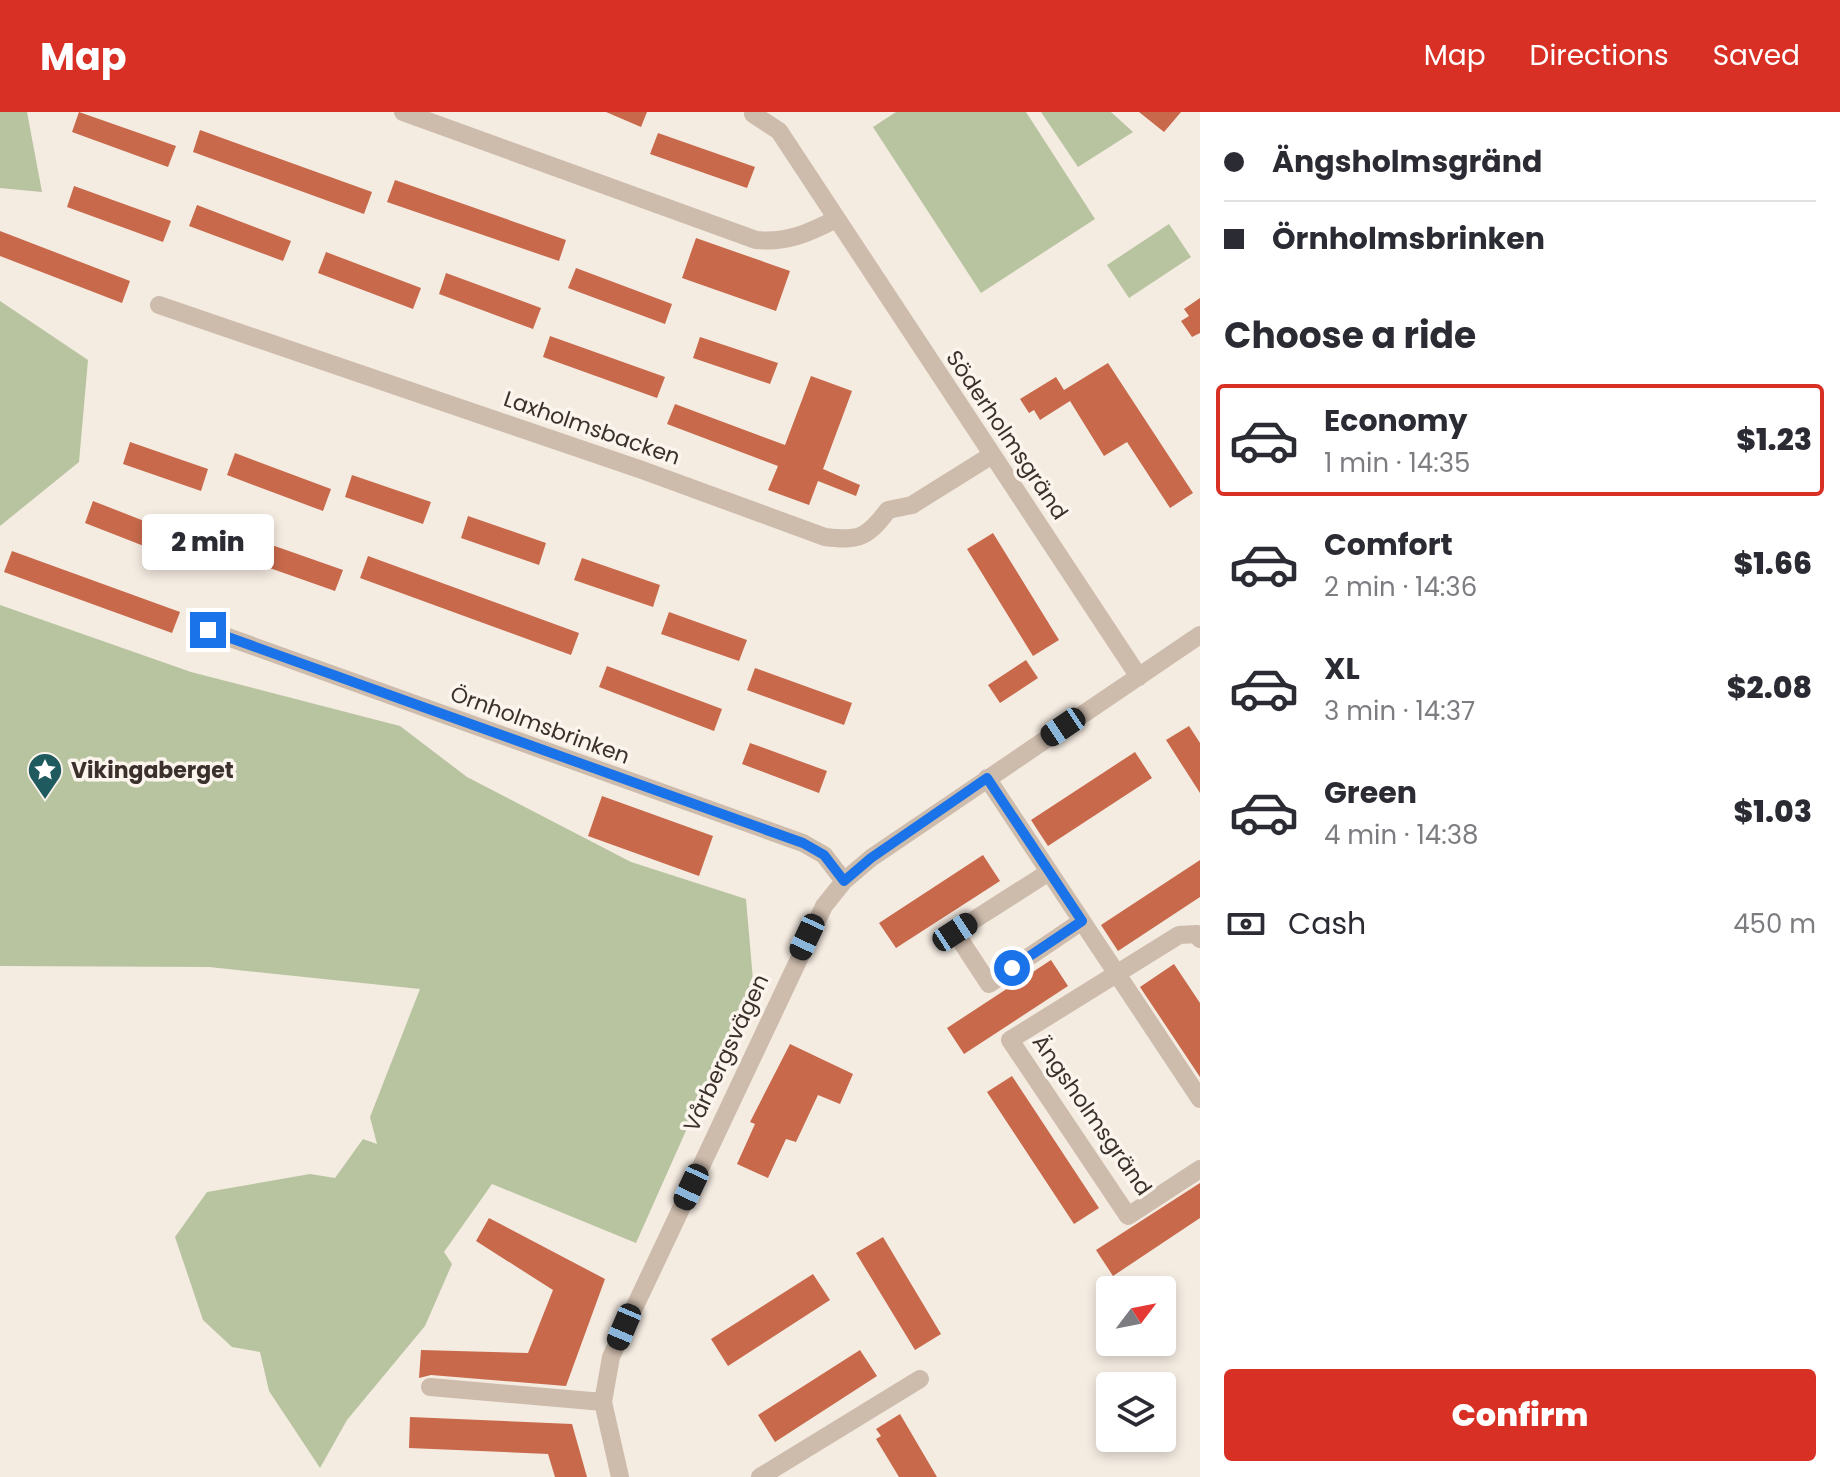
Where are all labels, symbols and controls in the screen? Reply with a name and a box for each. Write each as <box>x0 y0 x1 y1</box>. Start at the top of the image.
text: Map <box>40 30 127 83</box>
text: Map <box>1424 36 1486 75</box>
text: Directions <box>1530 36 1669 75</box>
text: Saved <box>1713 36 1800 75</box>
text: Ängsholmsgränd <box>1272 140 1542 183</box>
text: Örnholmsbrinken <box>1272 217 1545 260</box>
text: Choose a ride <box>1224 310 1476 361</box>
street label: Söderholmsgränd <box>939 344 1075 526</box>
street label: Laxholmsbacken <box>500 383 684 473</box>
text: Economy <box>1324 399 1468 442</box>
icon: car <box>1228 404 1300 476</box>
text: $1.23 <box>1736 418 1812 461</box>
text: 1 min · 14:35 <box>1324 445 1470 481</box>
callout: 2 min <box>142 514 274 570</box>
text: Comfort <box>1324 523 1453 566</box>
text: 2 min <box>171 524 245 560</box>
icon: car <box>1228 528 1300 600</box>
text: $1.66 <box>1733 542 1812 585</box>
text: 2 min · 14:36 <box>1324 569 1477 605</box>
route end <box>190 612 226 648</box>
text: XL <box>1324 647 1360 690</box>
icon: car <box>1228 652 1300 724</box>
text: $2.08 <box>1727 666 1812 709</box>
street label: Örnholmsbrinken <box>446 678 634 772</box>
text: 3 min · 14:37 <box>1324 693 1475 729</box>
car <box>1036 704 1090 750</box>
place icon: Vikingaberget <box>26 751 64 801</box>
place label: Vikingaberget <box>71 755 234 786</box>
text: Green <box>1324 771 1417 814</box>
icon: car <box>1228 776 1300 848</box>
text: $1.03 <box>1734 790 1812 833</box>
text: 4 min · 14:38 <box>1324 817 1478 853</box>
icon: cash <box>1224 902 1268 946</box>
text: Cash <box>1288 902 1366 945</box>
text: 450 m <box>1733 906 1816 942</box>
car <box>928 909 982 955</box>
car <box>786 910 828 964</box>
route start <box>994 950 1030 986</box>
street label: Vårbergsvägen <box>676 969 776 1137</box>
street label: Ängsholmsgränd <box>1025 1028 1159 1202</box>
car <box>670 1160 712 1214</box>
north arrow <box>1096 1276 1176 1356</box>
map controls <box>1096 1276 1176 1452</box>
car <box>604 1300 644 1354</box>
button: Confirm <box>1224 1369 1816 1461</box>
button: layers <box>1096 1372 1176 1452</box>

